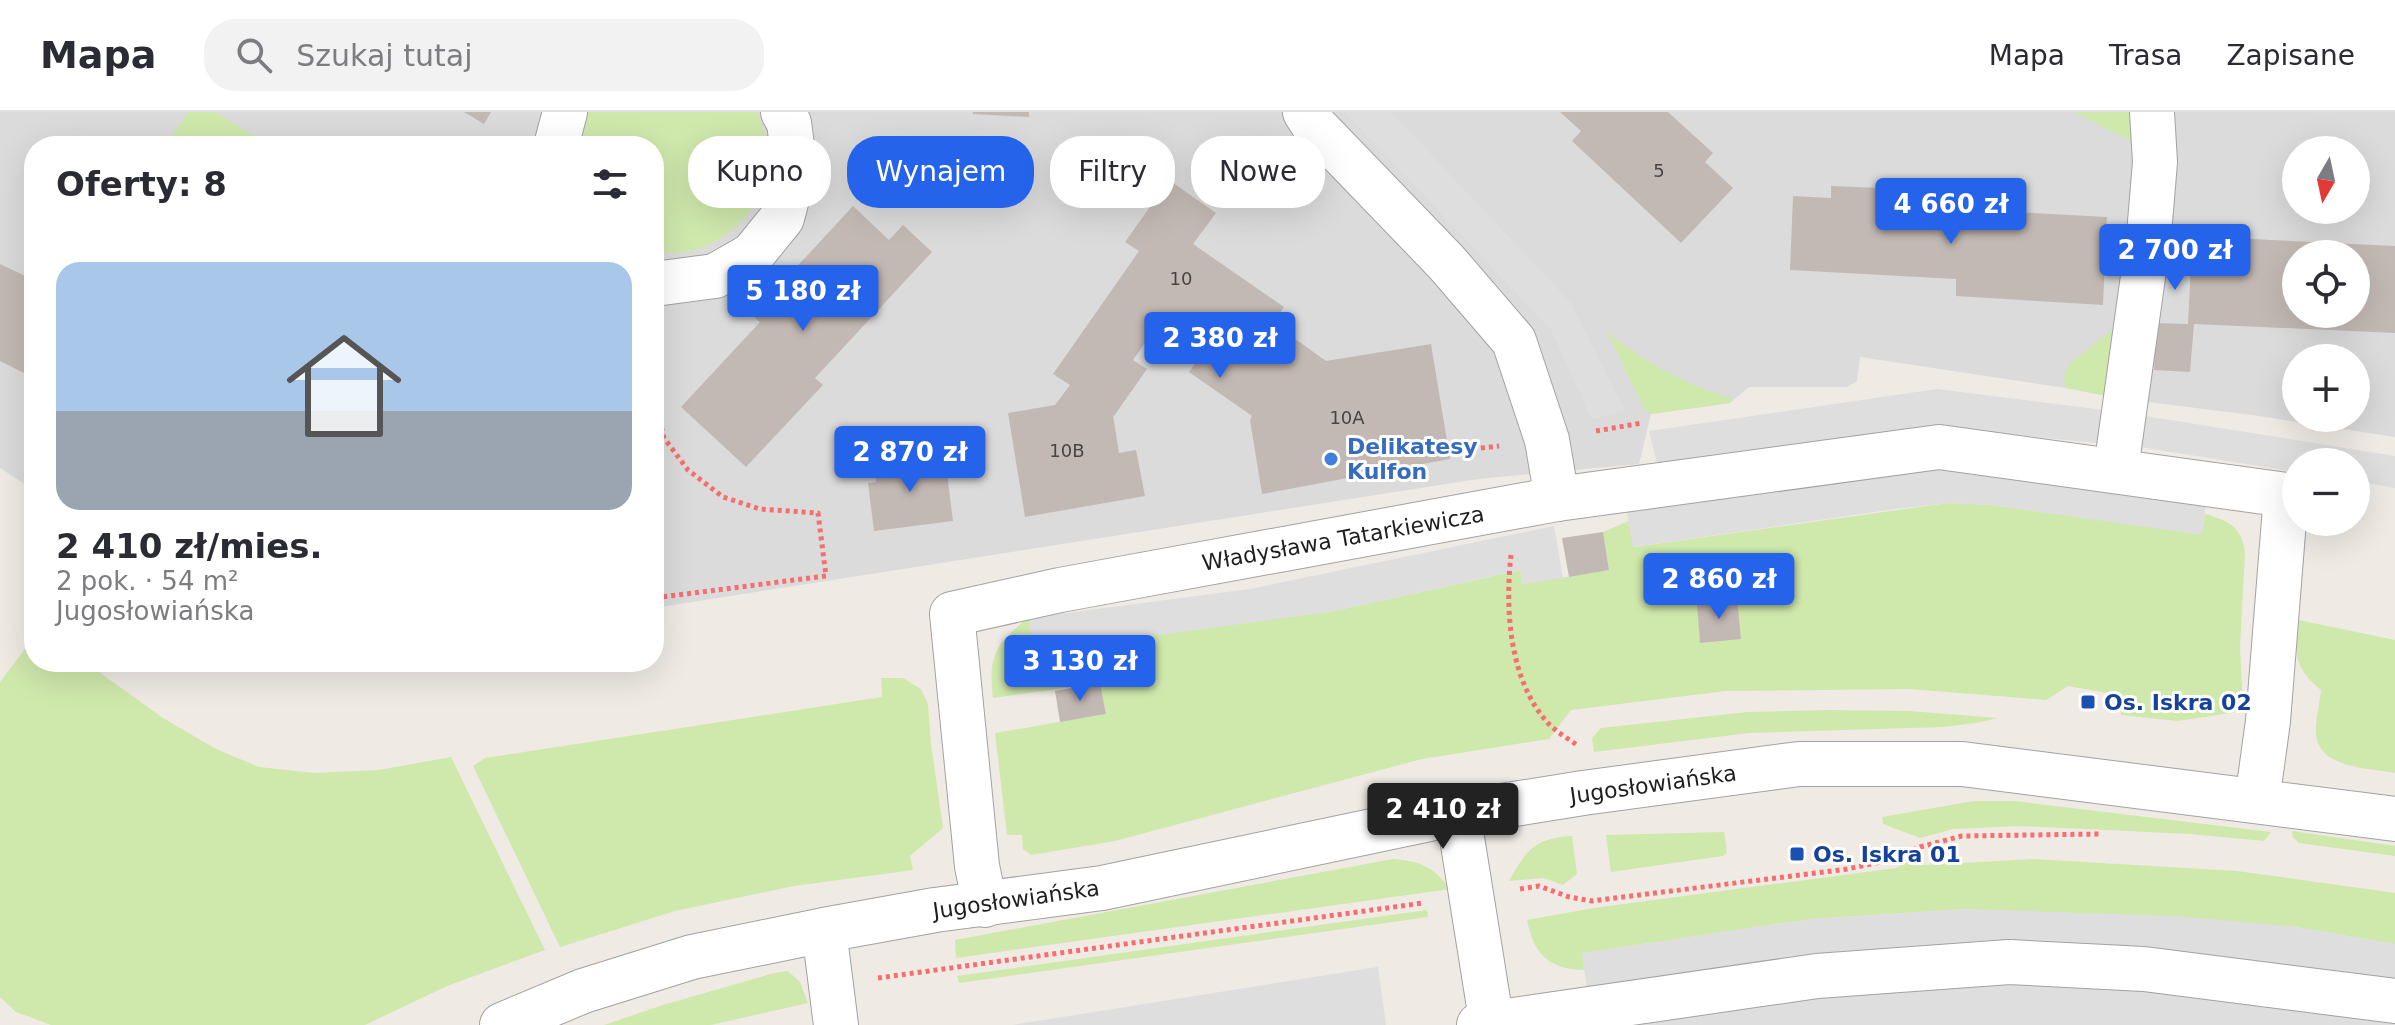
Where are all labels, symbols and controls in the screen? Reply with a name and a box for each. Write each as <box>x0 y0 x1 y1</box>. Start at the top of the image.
search box <box>204 19 764 91</box>
text: Mapa <box>40 33 156 77</box>
icon: search <box>232 33 276 77</box>
text: Szukaj tutaj <box>296 38 472 73</box>
text: Mapa <box>1989 39 2065 72</box>
text: Trasa <box>2109 39 2182 72</box>
text: Zapisane <box>2226 39 2355 72</box>
chip: Kupno <box>688 136 831 208</box>
chip: Wynajem <box>847 136 1034 208</box>
chip: Filtry <box>1050 136 1175 208</box>
chip: Nowe <box>1191 136 1325 208</box>
north arrow <box>2282 136 2370 224</box>
map controls <box>2282 136 2370 536</box>
house number: 5 <box>1653 160 1665 181</box>
icon: filters <box>588 162 632 206</box>
text: Oferty: 8 <box>56 164 227 204</box>
pin: 4 660 zł <box>1868 178 2034 246</box>
text: 4 660 zł <box>1893 189 2009 219</box>
pin: 2 700 zł <box>2092 224 2258 292</box>
text: 2 700 zł <box>2117 235 2233 265</box>
button: locate <box>2282 240 2370 328</box>
pin: 5 180 zł <box>720 265 886 333</box>
house number: 10 <box>1170 268 1192 289</box>
text: 5 180 zł <box>745 276 861 306</box>
pin: 2 380 zł <box>1137 312 1303 380</box>
icon: home <box>272 314 416 458</box>
text: 2 380 zł <box>1162 323 1278 353</box>
button: + <box>2282 344 2370 432</box>
house number: 10A <box>1329 407 1365 428</box>
pin: 2 870 zł <box>827 426 993 494</box>
place label: Delikatesy Kulfon <box>1347 434 1478 484</box>
text: 2 870 zł <box>852 437 968 467</box>
house number: 10B <box>1049 440 1085 461</box>
button: − <box>2282 448 2370 536</box>
marker: Delikatesy Kulfon <box>1322 450 1340 468</box>
street label: Władysława Tatarkiewicza <box>1200 501 1486 576</box>
text: 2 410 zł/mies. <box>56 526 322 566</box>
pin: 2 860 zł <box>1636 553 1802 621</box>
text: 2 860 zł <box>1661 564 1777 594</box>
text: 2 pok. · 54 m² <box>56 566 238 596</box>
text: Jugosłowiańska <box>56 596 254 626</box>
pin: 3 130 zł <box>997 635 1163 703</box>
text: 3 130 zł <box>1022 646 1138 676</box>
place label: Os. Iskra 02 <box>2104 690 2252 715</box>
marker: Os. Iskra 02 <box>2079 693 2097 711</box>
street label: Jugosłowiańska <box>1566 760 1738 809</box>
pin: 2 410 zł <box>1360 783 1526 851</box>
text: 2 410 zł <box>1385 794 1501 824</box>
place label: Os. Iskra 01 <box>1813 842 1961 867</box>
marker: Os. Iskra 01 <box>1788 845 1806 863</box>
street label: Jugosłowiańska <box>929 875 1101 924</box>

